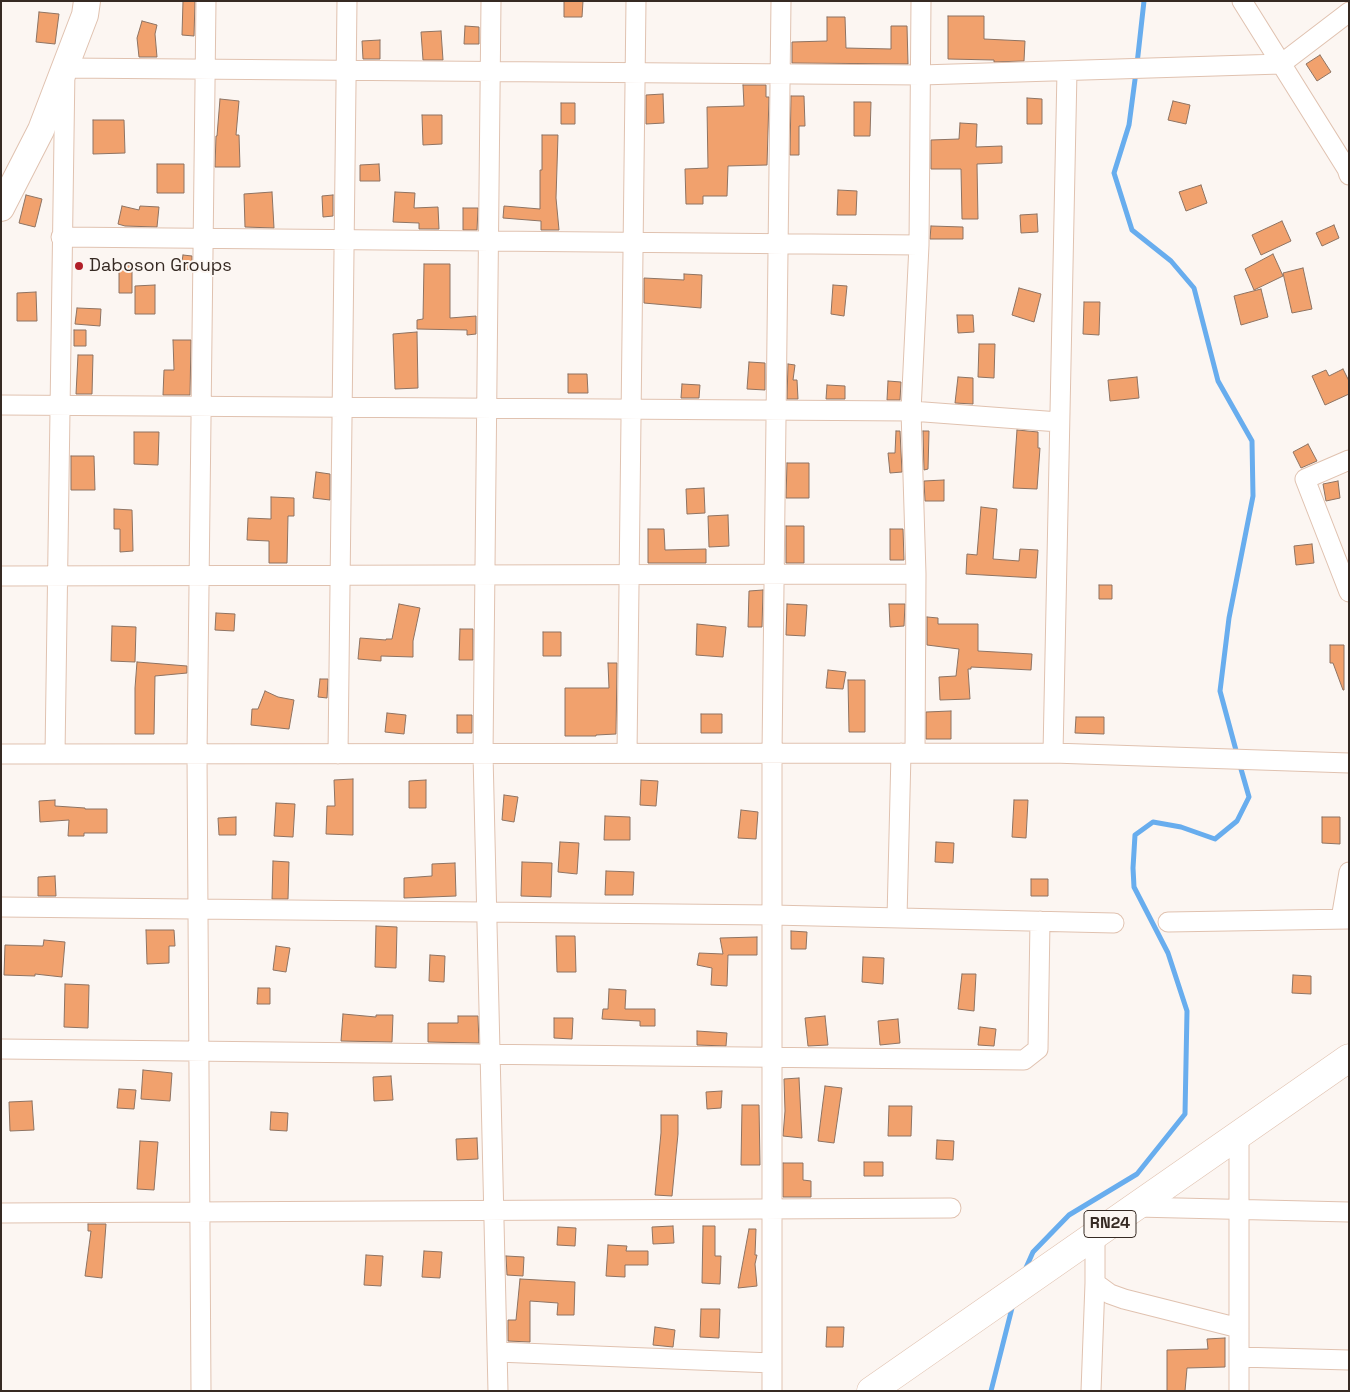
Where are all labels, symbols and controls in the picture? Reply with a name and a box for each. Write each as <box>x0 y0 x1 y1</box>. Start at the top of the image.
place label: Daboson Groups <box>89 255 232 277</box>
marker: Daboson Groups <box>73 260 85 272</box>
road number: RN24 <box>1084 1210 1136 1238</box>

